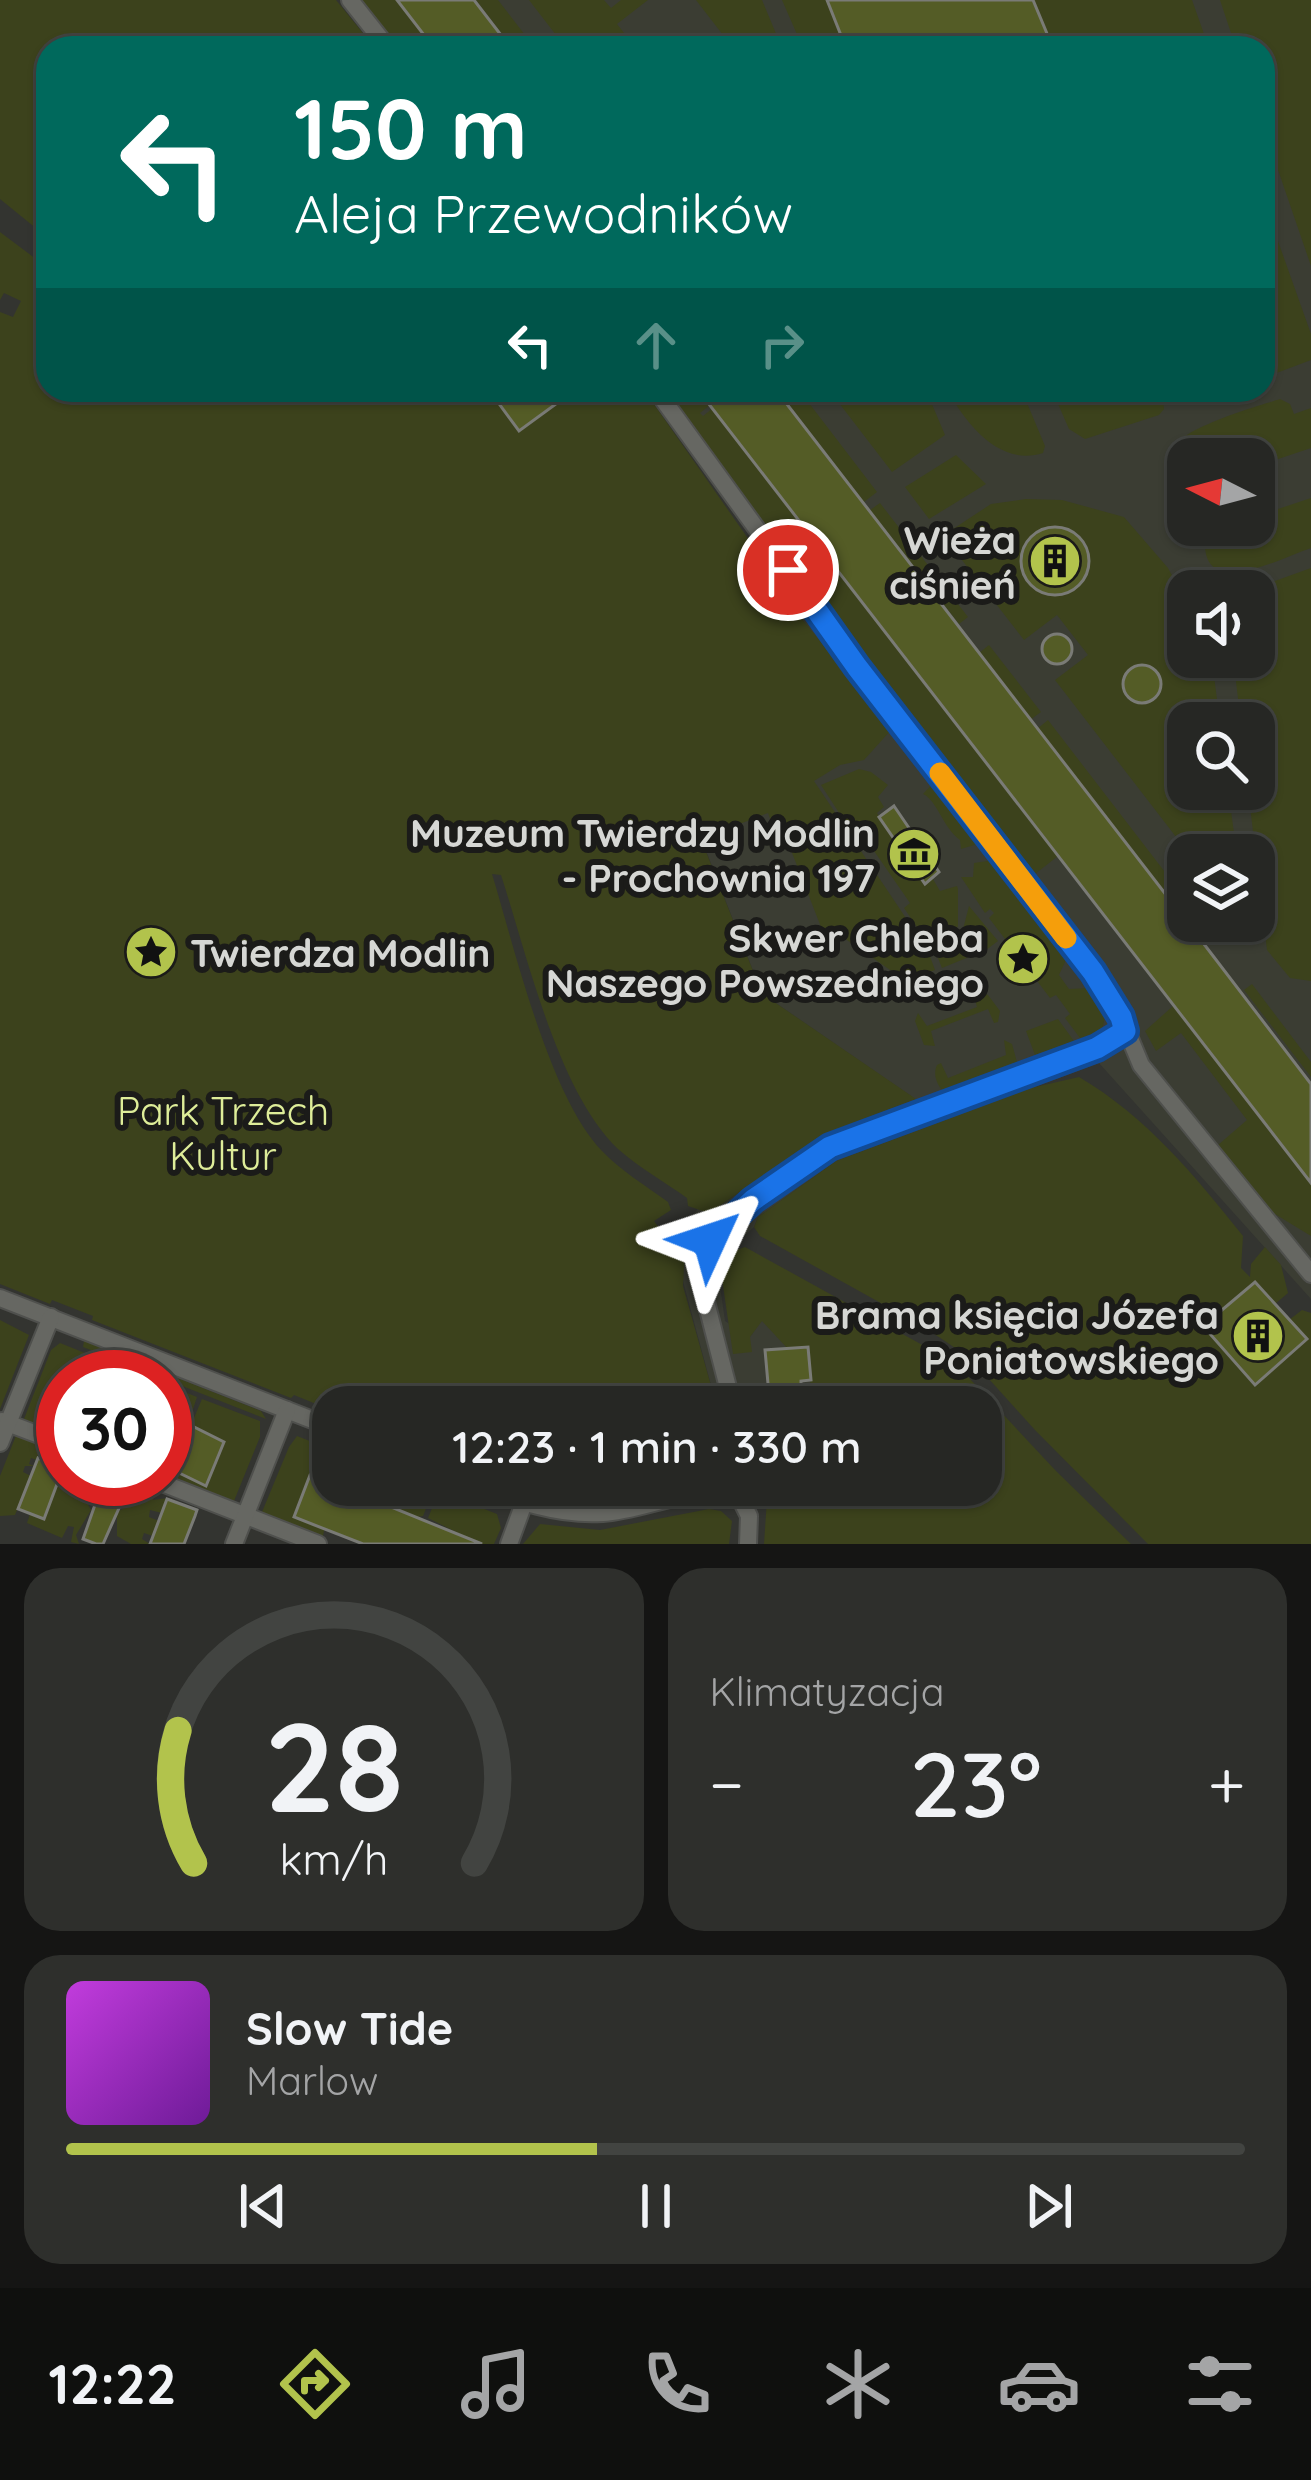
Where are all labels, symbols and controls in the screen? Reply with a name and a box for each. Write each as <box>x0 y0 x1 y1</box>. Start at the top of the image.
text: 150 m <box>294 75 528 180</box>
icon: left <box>96 84 252 240</box>
text: Aleja Przewodników <box>294 179 793 247</box>
icon: left <box>497 312 563 378</box>
icon: ahead <box>623 312 689 378</box>
icon: right <box>749 312 815 378</box>
north arrow <box>1167 438 1275 546</box>
map controls <box>1167 438 1275 942</box>
place label: Wieża ciśnień <box>889 515 1016 609</box>
pin <box>737 519 839 621</box>
building icon: Wieża ciśnień <box>1027 533 1083 589</box>
icon: arrive <box>755 537 821 603</box>
button: sound <box>1167 570 1275 678</box>
button: search <box>1167 702 1275 810</box>
place label: Muzeum Twierdzy Modlin - Prochownia 197 <box>410 808 875 902</box>
museum icon: Muzeum Twierdzy Modlin - Prochownia 197 <box>886 826 942 882</box>
button: layers <box>1167 834 1275 942</box>
place label: Skwer Chleba Naszego Powszedniego <box>546 913 984 1007</box>
place icon: Twierdza Modlin <box>123 924 179 980</box>
place label: Twierdza Modlin <box>190 928 491 977</box>
place icon: Skwer Chleba Naszego Powszedniego <box>995 931 1051 987</box>
park label: Park Trzech Kultur <box>117 1086 329 1180</box>
position arrow <box>647 1177 773 1303</box>
place label: Brama księcia Józefa Poniatowskiego <box>815 1290 1219 1384</box>
building icon: Brama księcia Józefa Poniatowskiego <box>1230 1308 1286 1364</box>
speed limit sign: 30 <box>36 1350 192 1506</box>
text: 12:23 · 1 min · 330 m <box>452 1418 862 1474</box>
text: Klimatyzacja <box>710 1667 944 1716</box>
text: 28 <box>264 1687 403 1843</box>
text: 23° <box>910 1727 1042 1840</box>
text: − <box>710 1742 744 1825</box>
text: + <box>1208 1742 1245 1825</box>
text: km/h <box>279 1831 388 1885</box>
text: Slow Tide <box>246 2000 453 2056</box>
text: Marlow <box>246 2056 378 2105</box>
icon: previous <box>230 2173 296 2239</box>
icon: pause <box>623 2173 689 2239</box>
icon: next <box>1016 2173 1082 2239</box>
icon: directions <box>273 2342 357 2426</box>
icon: music <box>454 2342 538 2426</box>
icon: phone <box>635 2342 719 2426</box>
icon: climate <box>816 2342 900 2426</box>
icon: car <box>997 2342 1081 2426</box>
icon: filters <box>1178 2342 1262 2426</box>
text: 12:22 <box>49 2350 176 2418</box>

